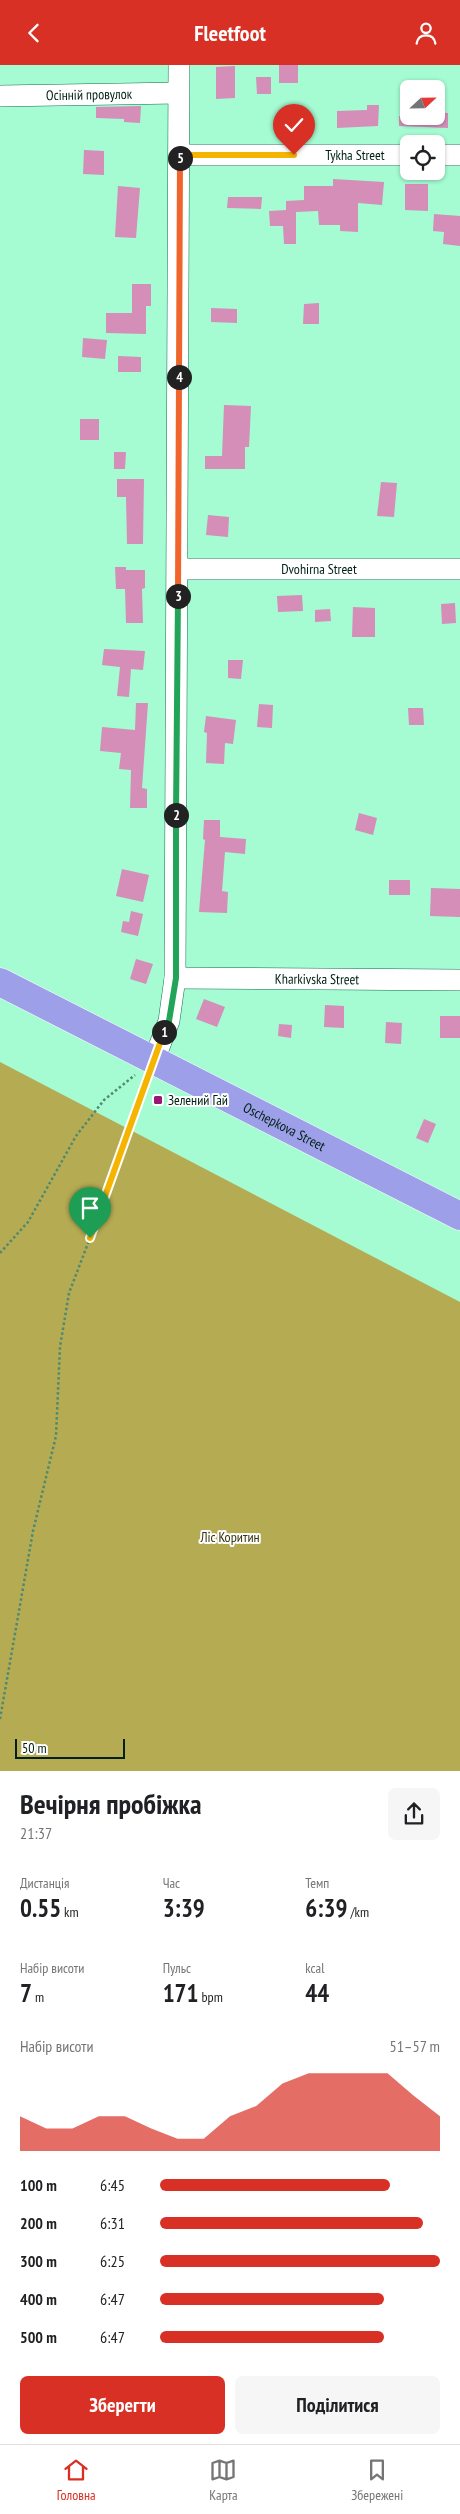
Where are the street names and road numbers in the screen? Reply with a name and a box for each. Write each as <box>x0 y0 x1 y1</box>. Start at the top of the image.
street label: Осінній провулок <box>46 85 133 104</box>
street label: Tykha Street <box>325 146 385 164</box>
street label: Dvohirna Street <box>281 560 357 578</box>
street label: Kharkivska Street <box>275 970 359 988</box>
street label: Oschepkova Street <box>240 1098 329 1155</box>

